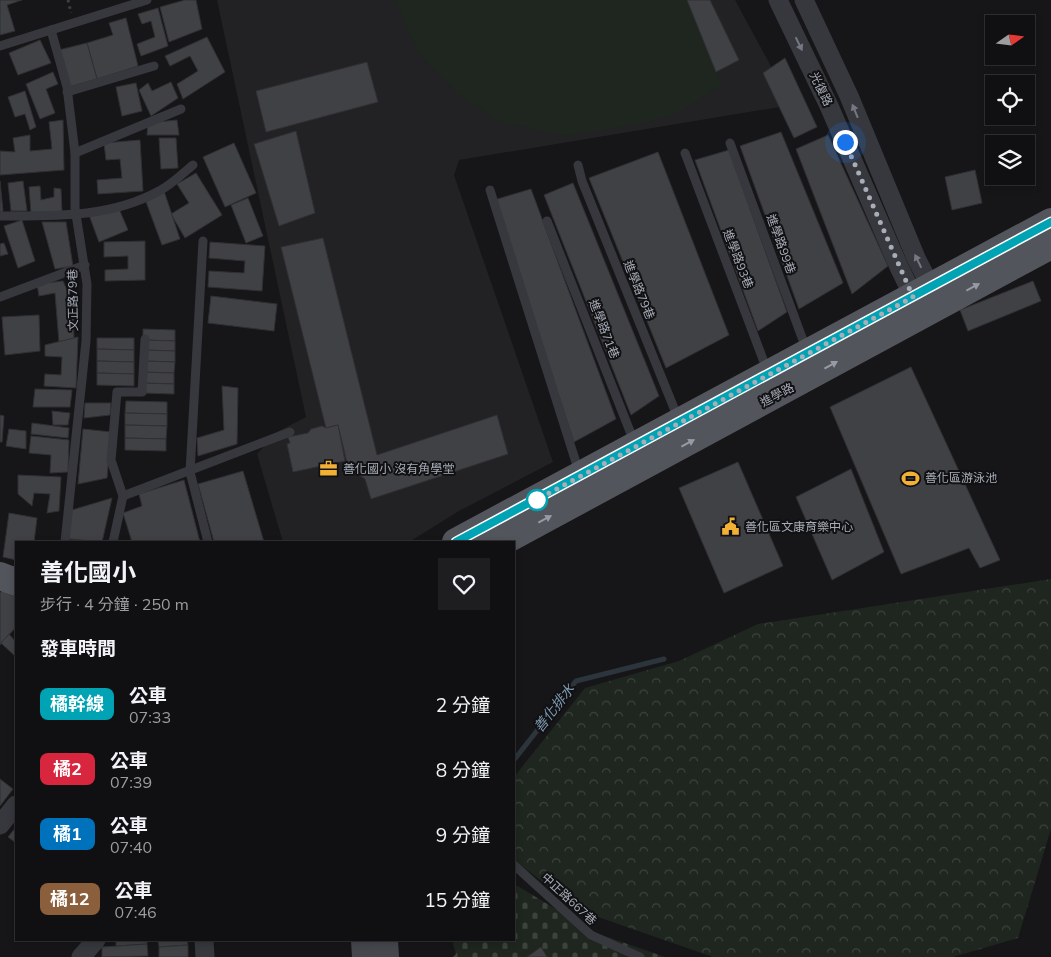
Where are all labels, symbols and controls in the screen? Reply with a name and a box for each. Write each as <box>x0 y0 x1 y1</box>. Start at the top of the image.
north arrow <box>985 15 1035 65</box>
map controls <box>985 15 1035 185</box>
one-way arrow <box>795 37 803 51</box>
street label: 光復路 <box>807 69 836 108</box>
button: locate <box>985 75 1035 125</box>
one-way arrow <box>851 104 859 118</box>
your location <box>833 130 858 155</box>
button: layers <box>985 135 1035 185</box>
street label: 進學路99巷 <box>764 212 799 276</box>
street label: 進學路93巷 <box>720 227 757 291</box>
one-way arrow <box>913 254 921 268</box>
street label: 進學路79巷 <box>621 258 658 322</box>
street label: 文正路79巷 <box>64 269 81 331</box>
one-way arrow <box>966 283 980 291</box>
street label: 進學路71巷 <box>586 297 623 361</box>
one-way arrow <box>824 361 838 370</box>
street label: 進學路 <box>757 379 796 410</box>
one-way arrow <box>681 438 695 447</box>
office icon: 善化國小 沒有角學堂 <box>319 459 339 479</box>
place label: 善化國小 沒有角學堂 <box>343 461 454 476</box>
sports icon: 善化區游泳池 <box>901 468 921 488</box>
place label: 善化區游泳池 <box>925 470 997 485</box>
unlabelled marker <box>526 489 548 511</box>
one-way arrow <box>538 515 552 524</box>
public building icon: 善化區文康育樂中心 <box>721 517 741 537</box>
place label: 善化區文康育樂中心 <box>745 519 853 534</box>
text: 善化國小 <box>40 557 136 587</box>
button: heart <box>438 558 490 610</box>
text: 步行 · 4 分鐘 · 250 m <box>40 594 189 614</box>
text: 發車時間 <box>40 636 116 660</box>
water label: 善化排水 <box>530 680 579 736</box>
text: 公車 <box>129 683 167 707</box>
text: 橘幹線 <box>50 692 104 715</box>
text: 2 分鐘 <box>436 693 490 717</box>
text: 07:33 <box>129 707 171 727</box>
text: 公車 <box>110 748 148 772</box>
text: 橘2 <box>53 757 82 780</box>
text: 8 分鐘 <box>436 758 490 782</box>
text: 07:39 <box>110 772 152 792</box>
text: 公車 <box>110 813 148 837</box>
text: 橘1 <box>53 822 82 845</box>
text: 9 分鐘 <box>436 823 490 847</box>
text: 07:40 <box>110 837 152 857</box>
street label: 中正路667巷 <box>539 869 600 928</box>
text: 公車 <box>115 878 153 902</box>
text: 橘12 <box>50 887 90 910</box>
text: 15 分鐘 <box>424 888 490 912</box>
text: 07:46 <box>115 902 157 922</box>

